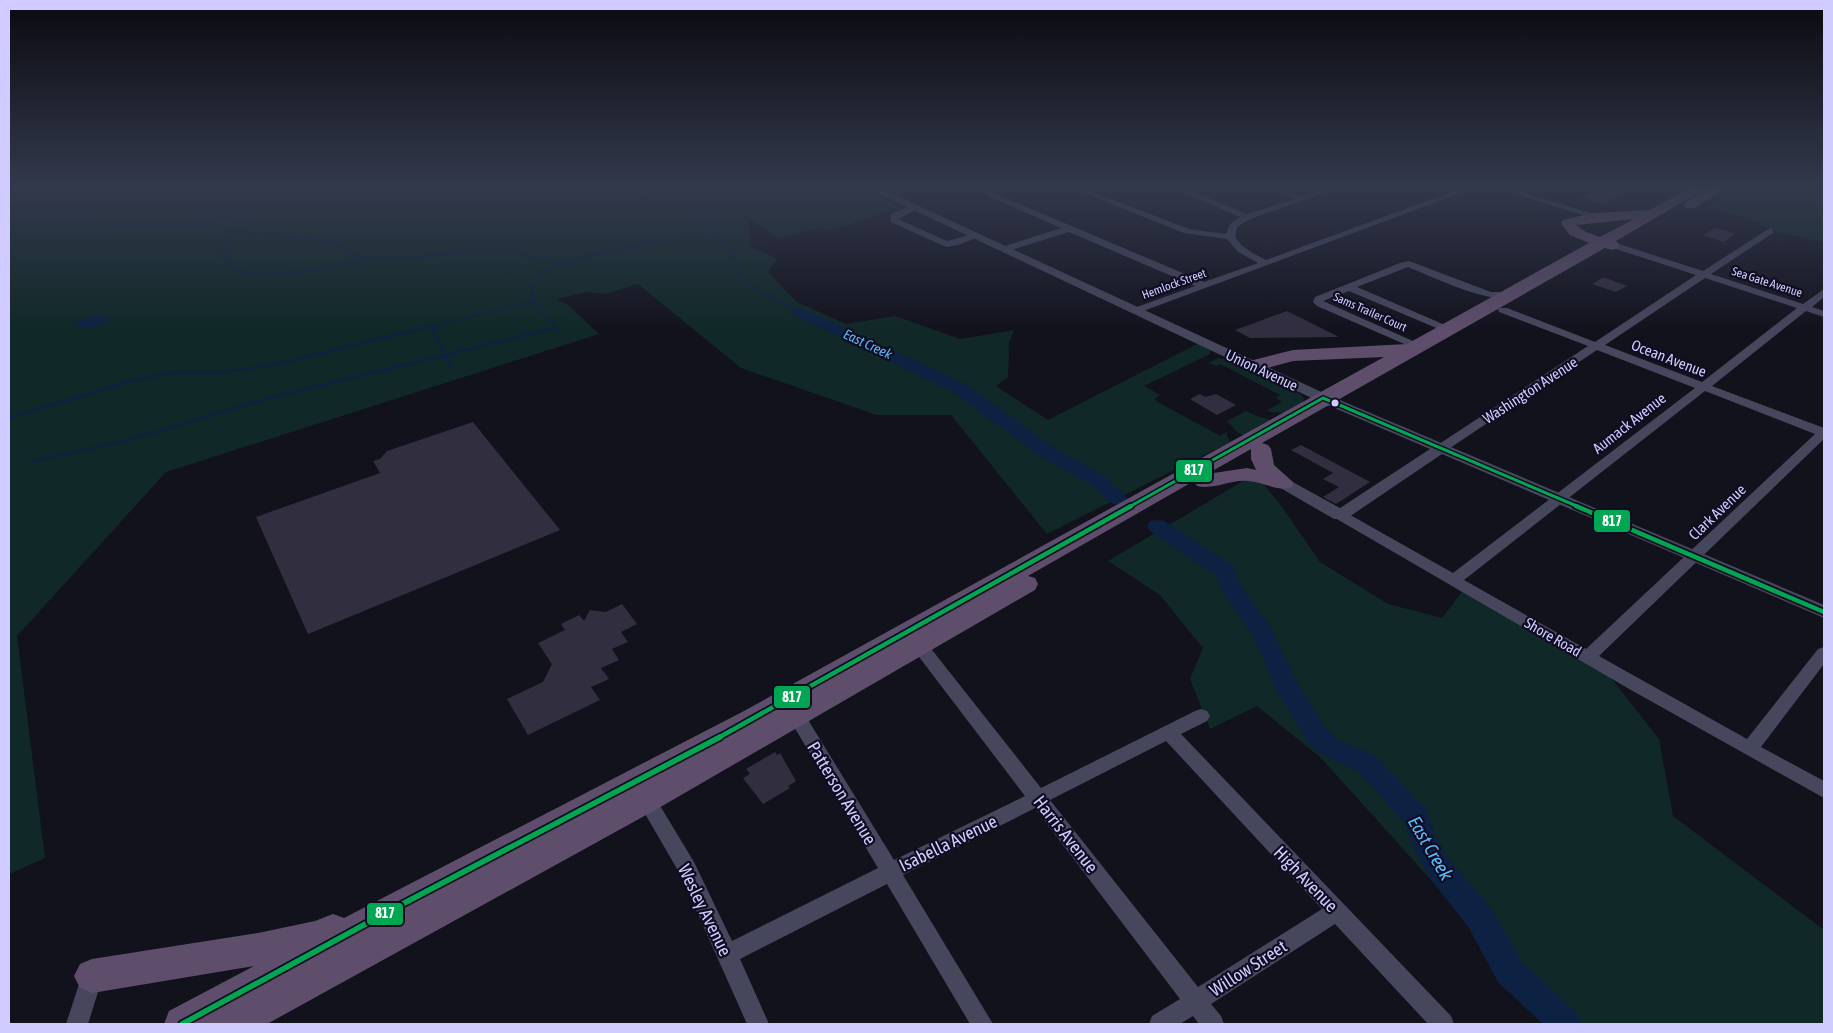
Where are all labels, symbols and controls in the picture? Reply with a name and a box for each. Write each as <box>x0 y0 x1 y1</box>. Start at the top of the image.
street label: Sea Gate Avenue <box>1730 264 1804 300</box>
street label: Hemlock Street <box>1140 266 1209 302</box>
street label: Sams Trailer Court <box>1331 290 1409 335</box>
water label: East Creek <box>841 326 896 363</box>
street label: Ocean Avenue <box>1629 336 1709 380</box>
street label: Union Avenue <box>1223 346 1301 394</box>
street label: Washington Avenue <box>1480 353 1581 427</box>
street label: Aumack Avenue <box>1589 389 1669 457</box>
unlabelled marker <box>1330 398 1340 408</box>
line badge: 817 <box>1175 459 1213 483</box>
text: 817 <box>1184 462 1204 478</box>
street label: Clark Avenue <box>1685 481 1749 543</box>
line badge: 817 <box>1593 509 1631 533</box>
text: 817 <box>1602 513 1622 529</box>
street label: Shore Road <box>1522 614 1584 660</box>
line badge: 817 <box>773 685 811 709</box>
text: 817 <box>782 689 802 705</box>
street label: Patterson Avenue <box>803 738 881 848</box>
street label: Harris Avenue <box>1029 791 1103 877</box>
street label: Isabella Avenue <box>896 810 1000 876</box>
water label: East Creek <box>1404 812 1458 885</box>
street label: High Avenue <box>1269 842 1343 916</box>
street label: Wesley Avenue <box>674 861 736 959</box>
line badge: 817 <box>366 902 404 926</box>
text: 817 <box>375 905 395 921</box>
street label: Willow Street <box>1206 935 1290 1001</box>

